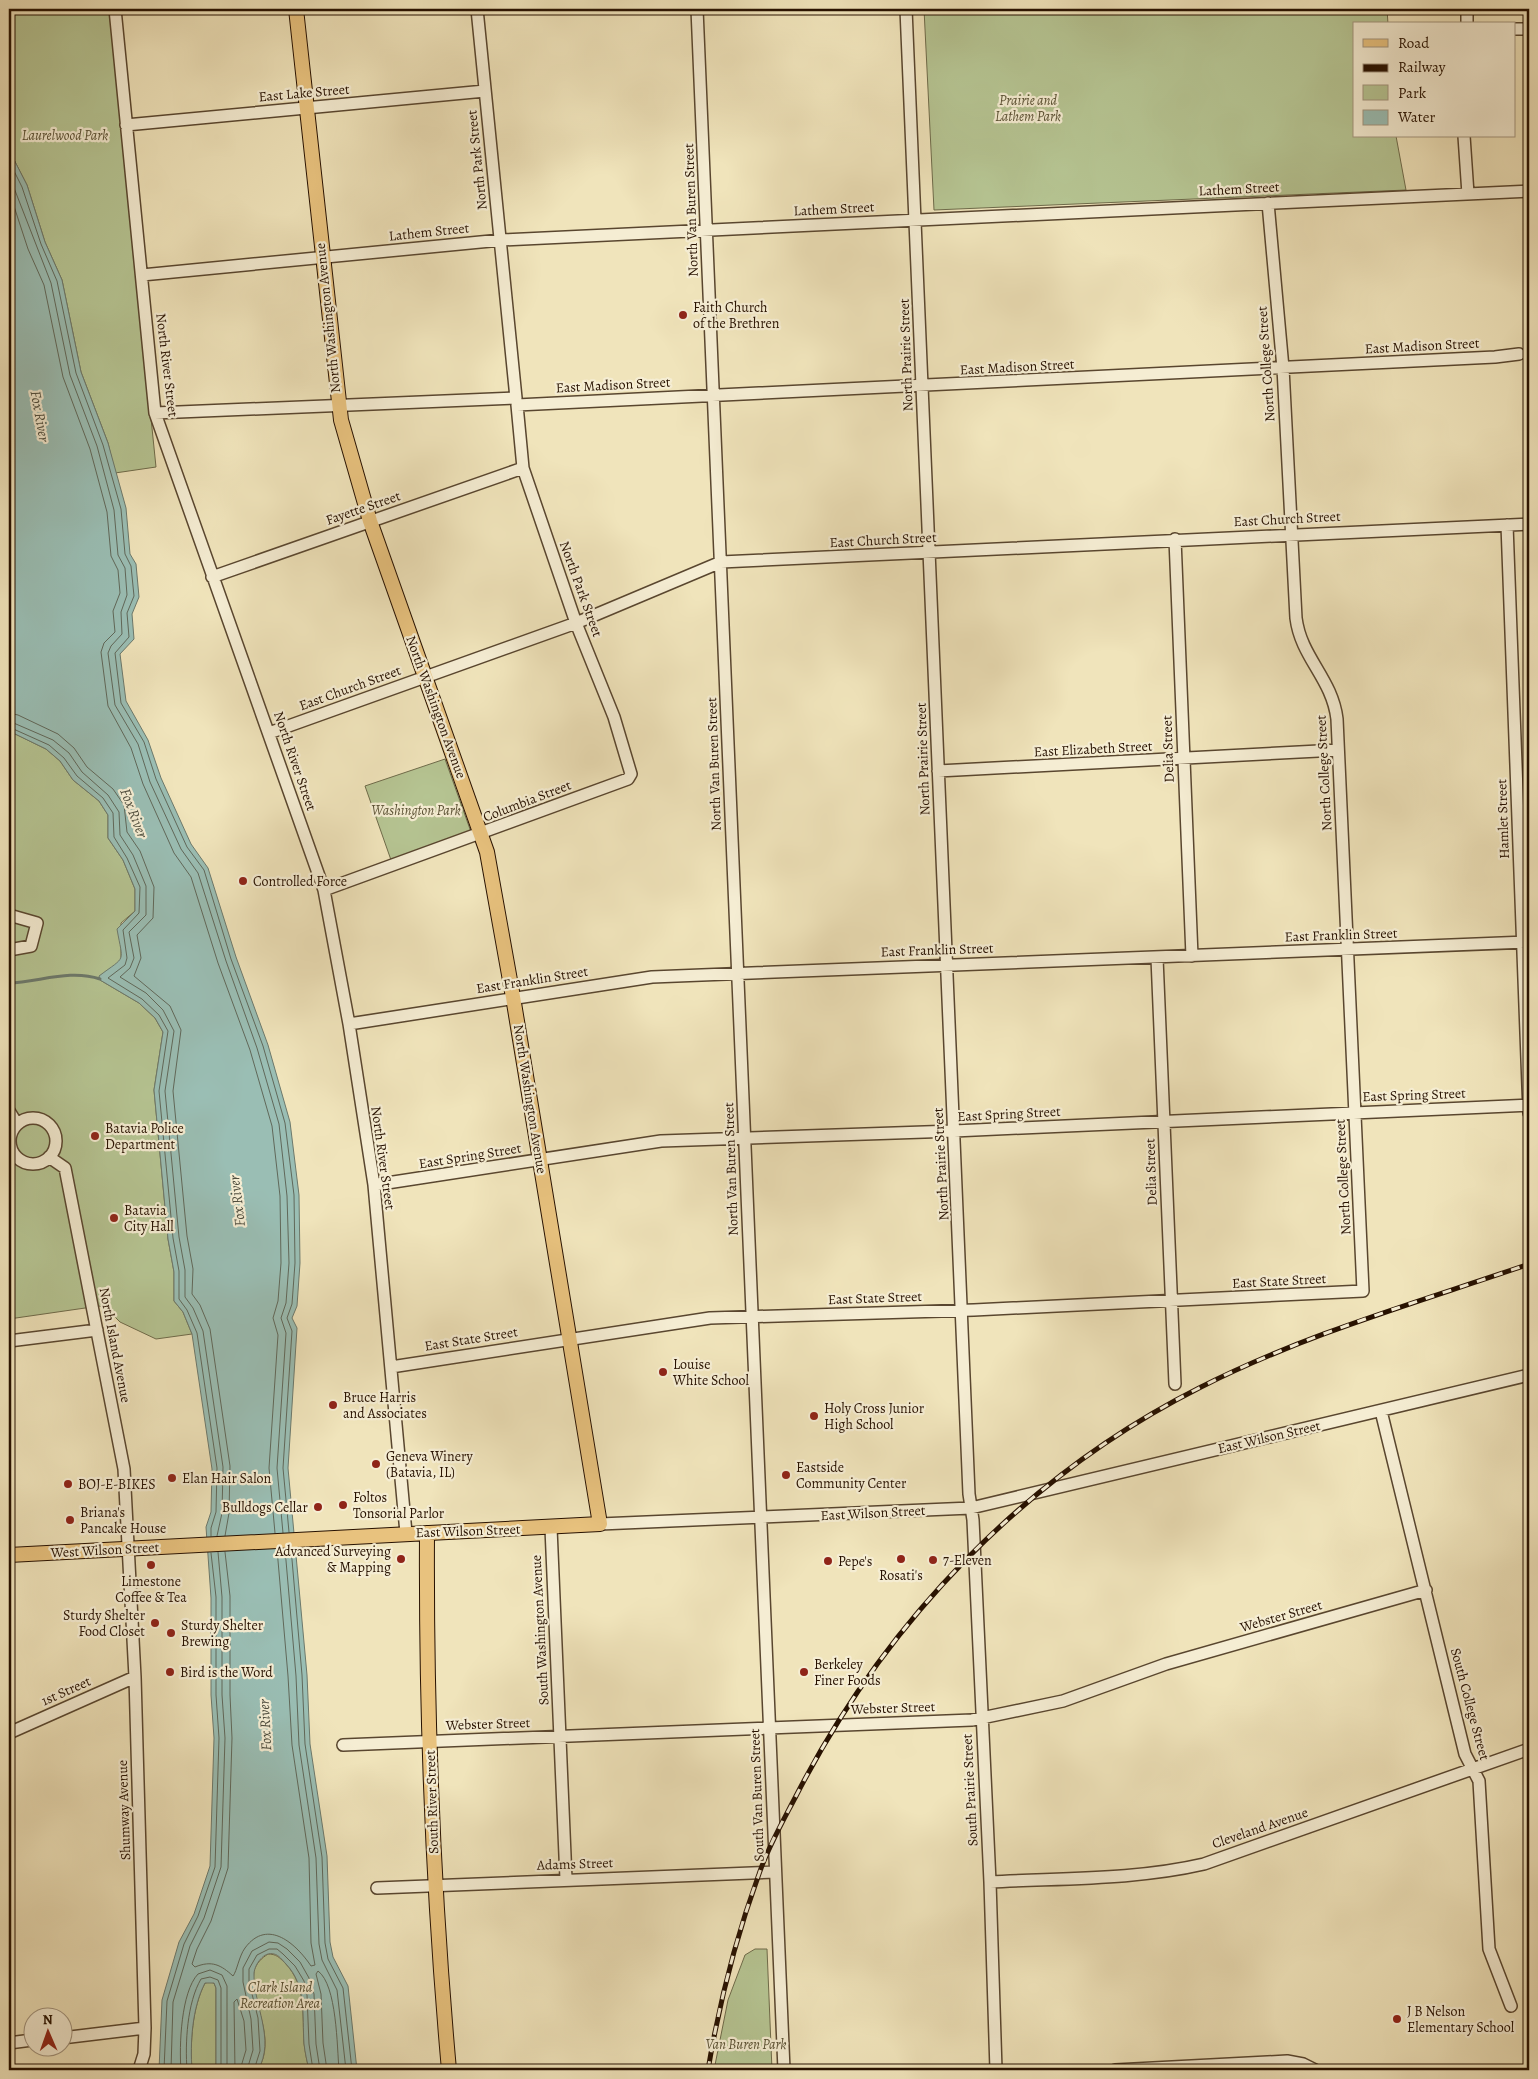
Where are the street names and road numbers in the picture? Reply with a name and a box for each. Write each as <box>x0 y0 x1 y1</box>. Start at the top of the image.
street label: East Lake Street <box>258 80 351 106</box>
street label: North Park Street <box>462 109 492 211</box>
street label: North Van Buren Street <box>679 142 703 277</box>
street label: Lathem Street <box>1198 177 1280 201</box>
street label: Lathem Street <box>793 197 875 221</box>
street label: Lathem Street <box>388 218 471 246</box>
street label: North Washington Avenue <box>311 242 345 394</box>
street label: North Prairie Street <box>895 298 917 412</box>
street label: North College Street <box>1252 305 1280 422</box>
street label: North River Street <box>151 312 183 418</box>
street label: East Madison Street <box>1364 333 1480 358</box>
street label: East Madison Street <box>959 354 1075 379</box>
street label: East Madison Street <box>555 372 671 397</box>
street label: Fayette Street <box>323 486 403 530</box>
street label: East Church Street <box>1233 507 1341 531</box>
street label: East Church Street <box>829 528 937 552</box>
street label: North Park Street <box>555 539 607 640</box>
street label: North Washington Avenue <box>401 633 471 781</box>
street label: East Church Street <box>296 661 404 715</box>
street label: North Van Buren Street <box>702 696 726 831</box>
street label: North Prairie Street <box>912 702 934 816</box>
street label: North River Street <box>269 709 321 814</box>
street label: North College Street <box>1311 714 1337 831</box>
street label: Delia Street <box>1157 715 1179 783</box>
street label: East Elizabeth Street <box>1033 736 1153 762</box>
street label: Columbia Street <box>480 775 574 827</box>
street label: Hamlet Street <box>1492 778 1514 859</box>
street label: East Franklin Street <box>1284 924 1398 946</box>
street label: East Franklin Street <box>880 939 994 961</box>
street label: East Franklin Street <box>475 962 590 998</box>
street label: North Washington Avenue <box>509 1023 551 1175</box>
street label: East Spring Street <box>1362 1084 1466 1106</box>
street label: North Van Buren Street <box>719 1101 743 1236</box>
street label: East Spring Street <box>957 1102 1062 1126</box>
street label: North River Street <box>366 1105 400 1211</box>
street label: North Prairie Street <box>929 1107 953 1221</box>
street label: North College Street <box>1330 1118 1356 1235</box>
street label: East Spring Street <box>417 1138 523 1173</box>
street label: Delia Street <box>1140 1138 1162 1206</box>
street label: East State Street <box>1231 1269 1327 1293</box>
street label: North Island Avenue <box>95 1286 135 1404</box>
street label: East State Street <box>828 1287 923 1309</box>
street label: East State Street <box>423 1322 519 1356</box>
street label: East Wilson Street <box>1216 1416 1323 1458</box>
street label: East Wilson Street <box>820 1501 926 1525</box>
street label: East Wilson Street <box>415 1520 521 1542</box>
street label: West Wilson Street <box>49 1538 160 1562</box>
street label: South Washington Avenue <box>527 1554 553 1706</box>
street label: Webster Street <box>1237 1595 1325 1637</box>
street label: South College Street <box>1446 1646 1494 1763</box>
street label: 1st Street <box>38 1672 94 1710</box>
street label: Webster Street <box>849 1697 936 1719</box>
street label: Webster Street <box>444 1713 531 1735</box>
street label: South Van Buren Street <box>745 1728 769 1862</box>
street label: South Prairie Street <box>958 1733 982 1847</box>
street label: South River Street <box>421 1749 443 1854</box>
street label: Shumway Avenue <box>113 1760 135 1860</box>
street label: Cleveland Avenue <box>1209 1803 1311 1853</box>
street label: Adams Street <box>535 1853 614 1875</box>

